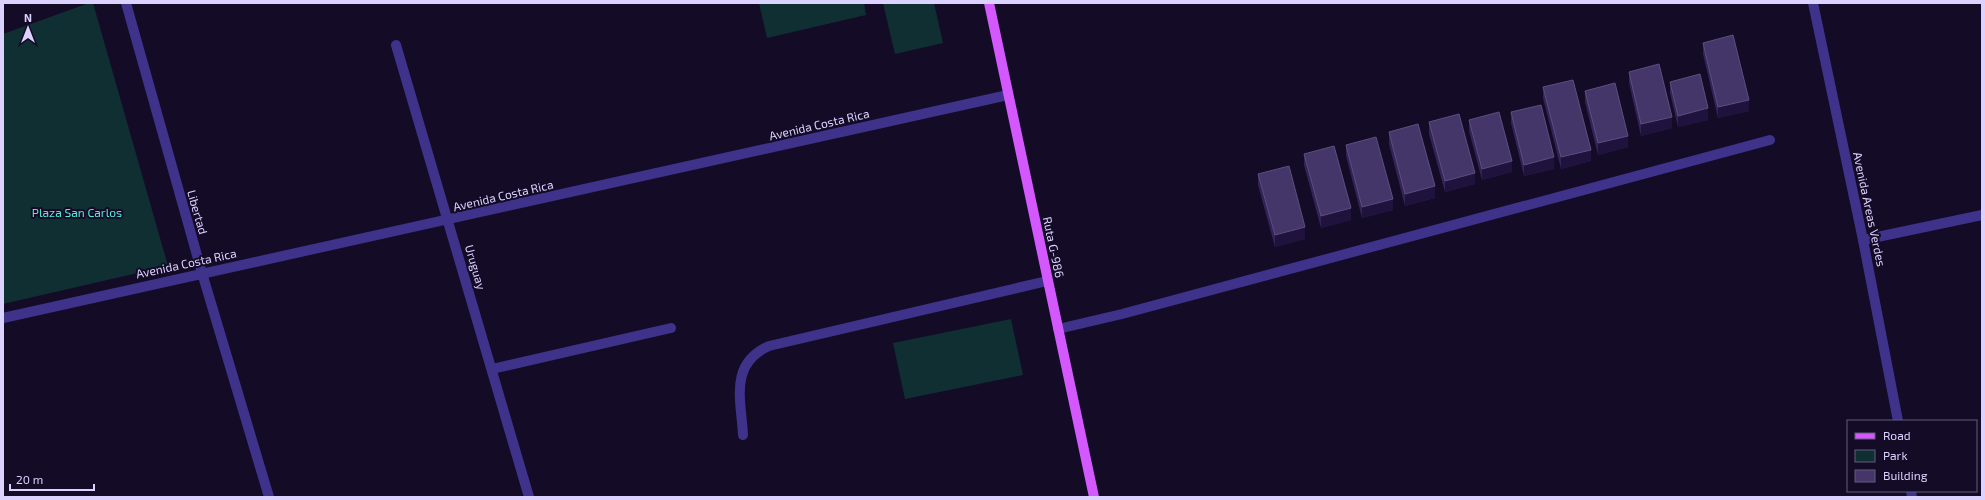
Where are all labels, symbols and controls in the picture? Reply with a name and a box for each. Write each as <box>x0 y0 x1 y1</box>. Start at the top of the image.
north arrow <box>8 8 48 48</box>
text: N <box>24 11 32 24</box>
street label: Avenida Costa Rica <box>767 106 871 142</box>
street label: Avenida Areas Verdes <box>1851 150 1889 268</box>
street label: Avenida Costa Rica <box>451 177 555 213</box>
street label: Libertad <box>185 188 211 236</box>
park label: Plaza San Carlos <box>32 205 122 219</box>
street label: Ruta G-986 <box>1041 215 1067 279</box>
street label: Uruguay <box>463 243 489 292</box>
street label: Avenida Costa Rica <box>134 245 238 281</box>
legend <box>1847 420 1977 492</box>
text: Road <box>1883 428 1911 442</box>
text: Park <box>1883 448 1908 462</box>
scale bar <box>10 466 94 492</box>
text: Building <box>1883 468 1928 482</box>
text: 20 m <box>16 472 43 486</box>

